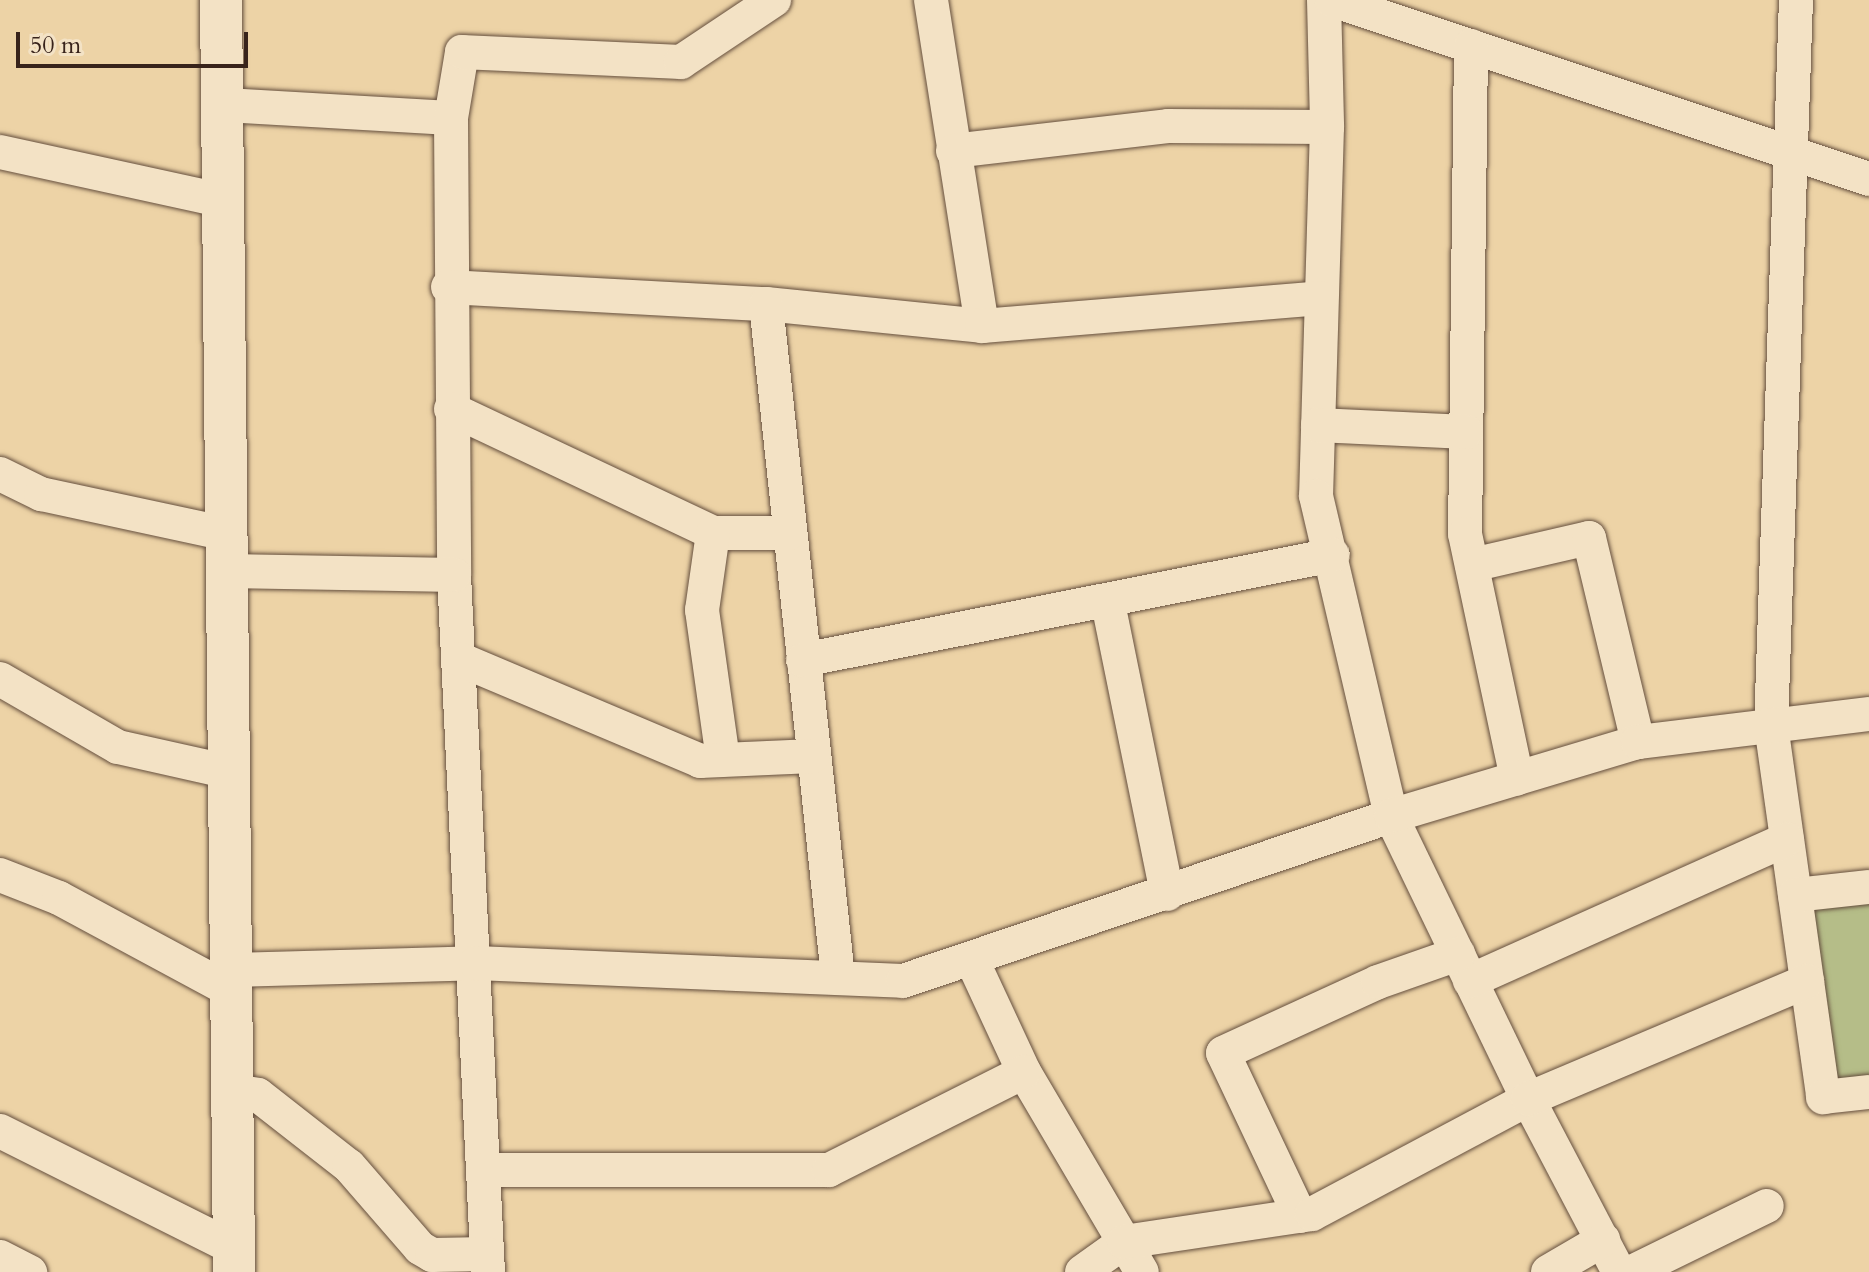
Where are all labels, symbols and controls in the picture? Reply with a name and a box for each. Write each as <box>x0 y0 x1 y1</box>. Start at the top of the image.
scale bar <box>20 16 252 66</box>
text: 50 m <box>30 29 81 62</box>

